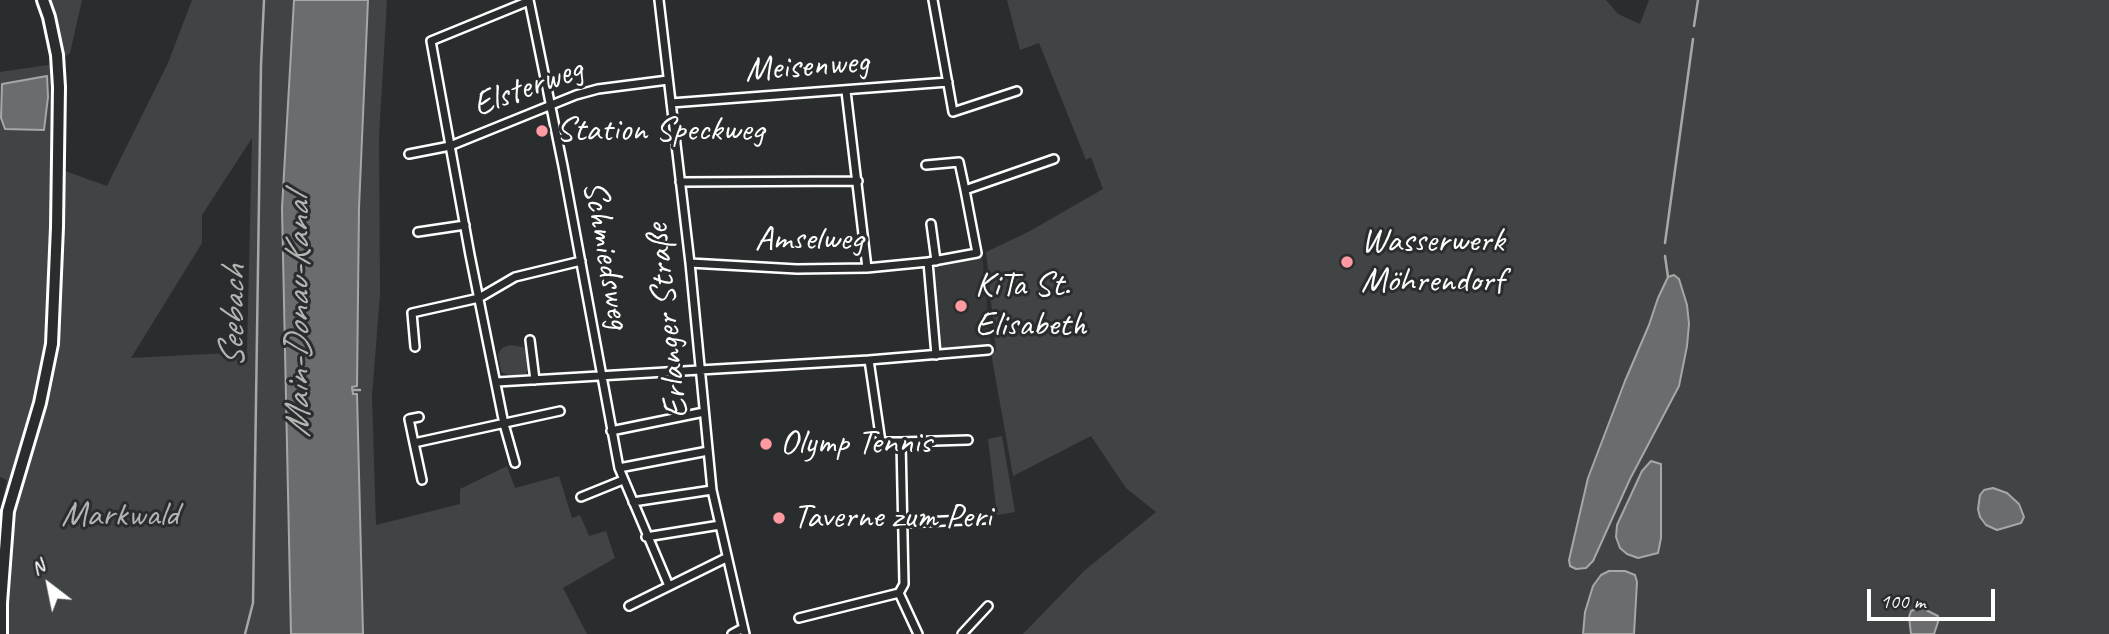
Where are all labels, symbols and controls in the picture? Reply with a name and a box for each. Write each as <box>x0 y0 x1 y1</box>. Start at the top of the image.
street label: Meisenweg <box>744 42 870 92</box>
street label: Elsterweg <box>467 49 589 127</box>
place label: Station Speckweg <box>556 110 764 152</box>
marker: Station Speckweg <box>534 123 550 139</box>
street label: Schmiedsweg <box>572 178 640 332</box>
water label: Main-Donau-Kanal <box>277 196 321 438</box>
street label: Amselweg <box>755 219 863 261</box>
place label: Wasserwerk Möhrendorf <box>1361 221 1504 303</box>
street label: Erlanger Straße <box>637 222 699 420</box>
marker: Wasserwerk Möhrendorf <box>1339 254 1355 270</box>
water label: Seebach <box>211 265 257 369</box>
place label: KiTa St. Elisabeth <box>975 265 1086 347</box>
marker: KiTa St. Elisabeth <box>953 298 969 314</box>
place label: Olymp Tennis <box>780 423 931 465</box>
marker: Olymp Tennis <box>758 436 774 452</box>
park label: Markwald <box>61 495 179 537</box>
place label: Taverne zum Peri <box>793 497 992 539</box>
marker: Taverne zum Peri <box>771 510 787 526</box>
north arrow <box>14 550 84 620</box>
text: N <box>27 554 49 580</box>
scale bar <box>1871 574 1999 618</box>
text: 100 m <box>1880 588 1925 614</box>

